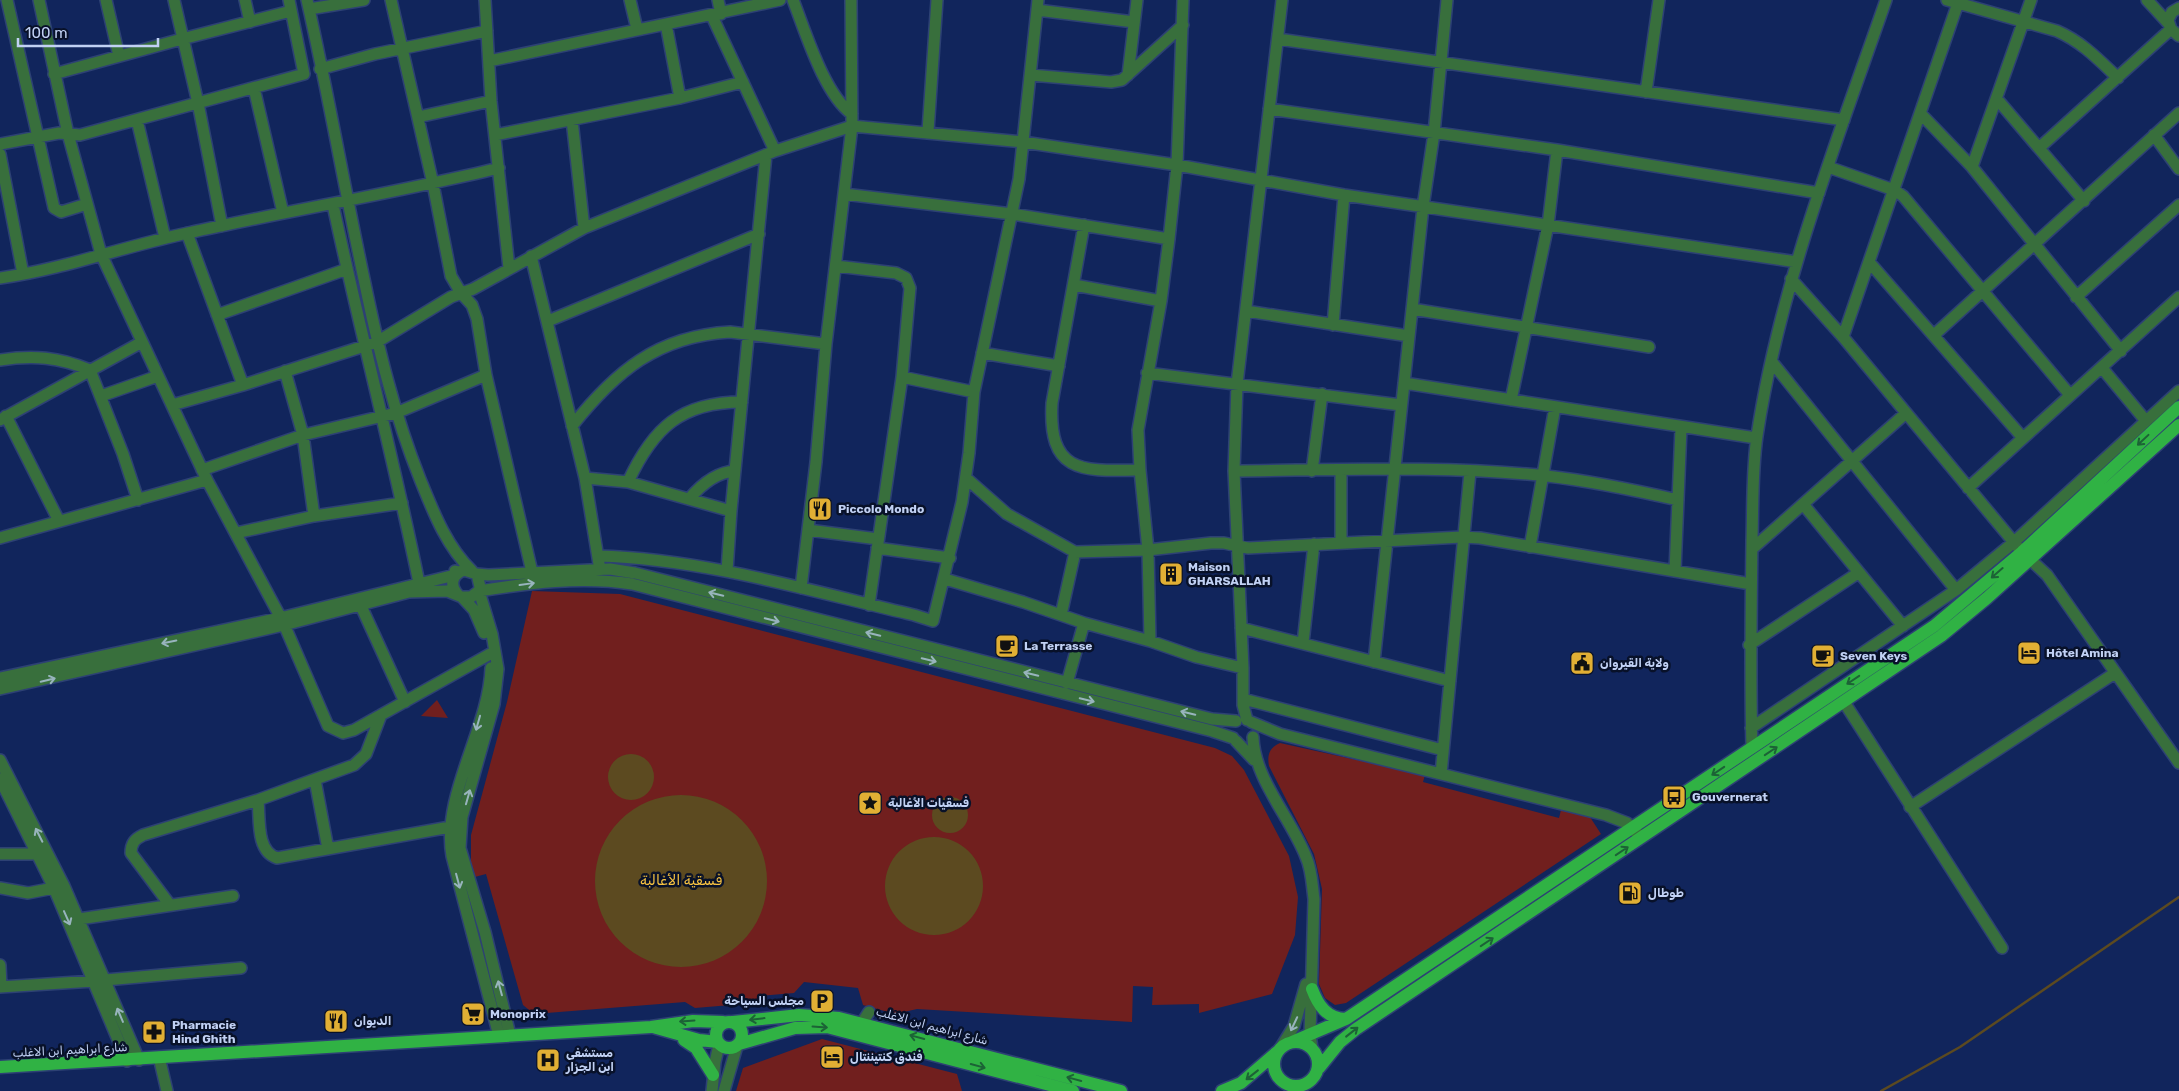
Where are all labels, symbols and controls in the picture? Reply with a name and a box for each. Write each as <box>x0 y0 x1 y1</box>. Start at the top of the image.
scale bar <box>18 15 158 47</box>
text: 100 m <box>25 24 67 42</box>
one-way arrow <box>2137 434 2150 446</box>
restaurant icon: Piccolo Mondo <box>807 496 833 522</box>
place label: Piccolo Mondo <box>838 502 924 516</box>
place label: Maison GHARSALLAH <box>1188 560 1271 588</box>
building icon: Maison GHARSALLAH <box>1158 561 1184 587</box>
one-way arrow <box>1991 567 2004 578</box>
one-way arrow <box>518 578 534 588</box>
one-way arrow <box>708 589 724 598</box>
one-way arrow <box>763 616 779 625</box>
one-way arrow <box>866 629 882 638</box>
cafe icon: La Terrasse <box>994 633 1020 659</box>
one-way arrow <box>162 638 178 647</box>
place label: La Terrasse <box>1024 639 1092 653</box>
hotel icon: Hôtel Amina <box>2016 640 2042 666</box>
cafe icon: Seven Keys <box>1810 643 1836 669</box>
place label: Hôtel Amina <box>2046 646 2118 660</box>
place label: Seven Keys <box>1840 649 1908 663</box>
public building icon: ولاية القيروان <box>1569 650 1595 676</box>
one-way arrow <box>921 656 937 665</box>
place label: ولاية القيروان <box>1600 656 1669 670</box>
one-way arrow <box>1023 668 1039 678</box>
one-way arrow <box>39 674 55 684</box>
one-way arrow <box>1846 675 1860 685</box>
one-way arrow <box>1078 695 1094 705</box>
one-way arrow <box>1181 708 1197 717</box>
one-way arrow <box>473 715 483 731</box>
one-way arrow <box>1764 746 1778 756</box>
one-way arrow <box>1711 766 1725 776</box>
bus stop icon: Gouvernerat <box>1661 784 1687 810</box>
one-way arrow <box>464 790 473 806</box>
place icon: فسقيات الأغالبة <box>857 790 883 816</box>
place label: Gouvernerat <box>1692 790 1768 804</box>
place label: فسقيات الأغالبة <box>888 796 969 810</box>
one-way arrow <box>34 827 44 842</box>
one-way arrow <box>1615 846 1629 856</box>
water label: فسقية الأغالبة <box>640 872 722 889</box>
one-way arrow <box>454 873 463 889</box>
fuel station icon: طوطال <box>1617 880 1643 906</box>
place label: طوطال <box>1648 886 1684 900</box>
one-way arrow <box>62 910 72 925</box>
one-way arrow <box>1480 937 1494 947</box>
one-way arrow <box>494 980 504 996</box>
parking icon: مجلس السياحة <box>809 988 835 1014</box>
place label: مجلس السياحة <box>724 994 804 1008</box>
supermarket icon: Monoprix <box>460 1001 486 1027</box>
street label: شارع ابراهيم ابن الاغلب <box>874 1004 990 1050</box>
place label: Monoprix <box>490 1007 546 1021</box>
one-way arrow <box>115 1008 125 1023</box>
restaurant icon: الديوان <box>323 1008 349 1034</box>
place label: الديوان <box>354 1014 391 1028</box>
one-way arrow <box>749 1014 765 1024</box>
one-way arrow <box>1289 1016 1298 1031</box>
one-way arrow <box>679 1017 695 1026</box>
place label: Pharmacie Hind Ghith <box>172 1018 236 1046</box>
pharmacy icon: Pharmacie Hind Ghith <box>141 1019 167 1045</box>
one-way arrow <box>812 1023 828 1032</box>
one-way arrow <box>1345 1027 1358 1038</box>
one-way arrow <box>909 1031 925 1041</box>
street label: شارع ابراهيم ابن الاغلب <box>12 1040 128 1062</box>
hotel icon: فندق كنتيننتال <box>819 1044 845 1070</box>
place label: مستشفى ابن الجزار <box>565 1046 614 1074</box>
hospital icon: مستشفى ابن الجزار <box>535 1047 561 1073</box>
place label: فندق كنتيننتال <box>850 1050 922 1064</box>
one-way arrow <box>969 1062 985 1071</box>
one-way arrow <box>1245 1070 1259 1080</box>
one-way arrow <box>1066 1073 1082 1083</box>

